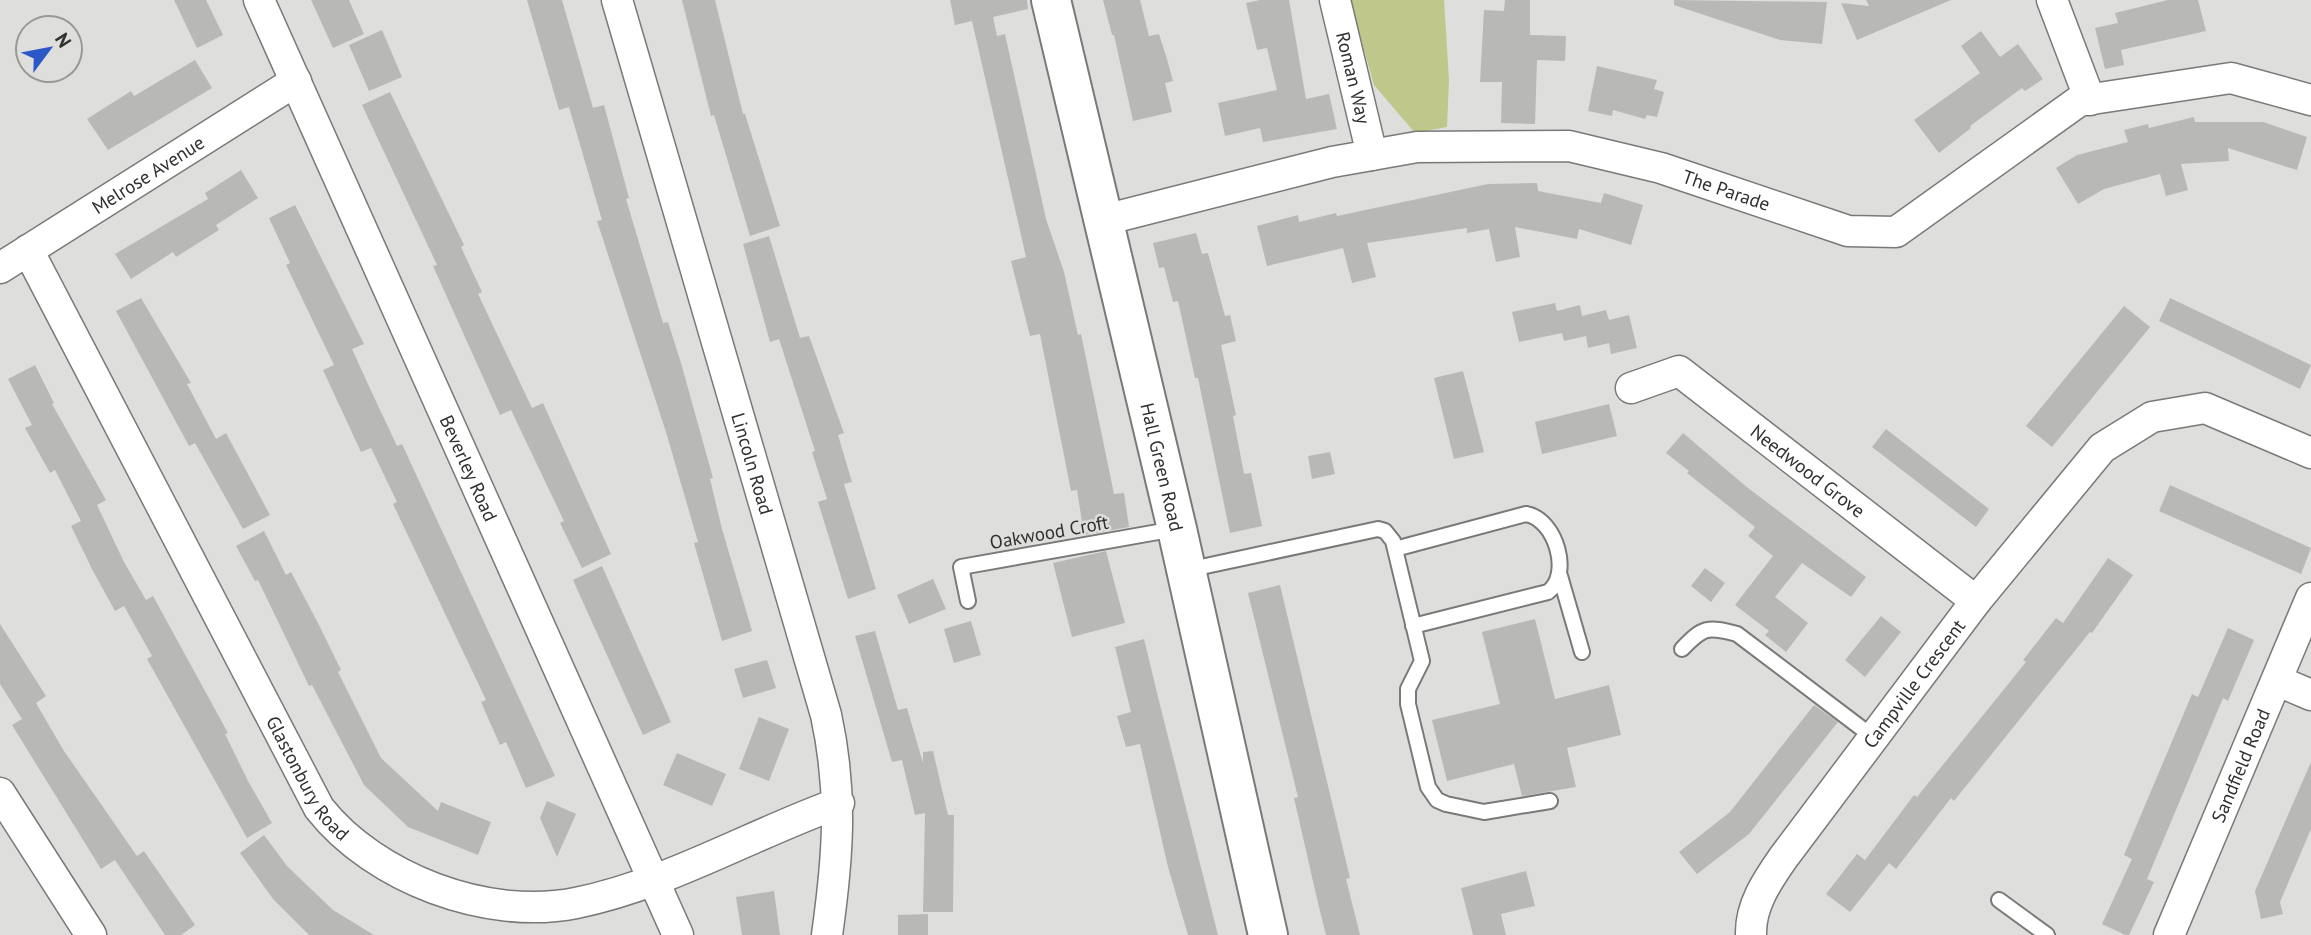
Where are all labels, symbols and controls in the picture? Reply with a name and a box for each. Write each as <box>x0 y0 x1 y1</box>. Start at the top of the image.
north arrow <box>14 14 84 84</box>
text: N <box>50 28 77 52</box>
street label: Roman Way <box>1331 29 1376 126</box>
street label: Melrose Avenue <box>87 130 209 219</box>
street label: The Parade <box>1679 164 1773 216</box>
street label: Hall Green Road <box>1135 400 1189 534</box>
street label: Lincoln Road <box>726 410 779 517</box>
street label: Beverley Road <box>435 411 503 525</box>
street label: Needwood Grove <box>1746 419 1870 523</box>
street label: Oakwood Croft <box>988 510 1111 554</box>
street label: Campville Crescent <box>1858 614 1970 753</box>
street label: Sandfield Road <box>2206 705 2275 826</box>
street label: Glastonbury Road <box>261 712 354 846</box>

